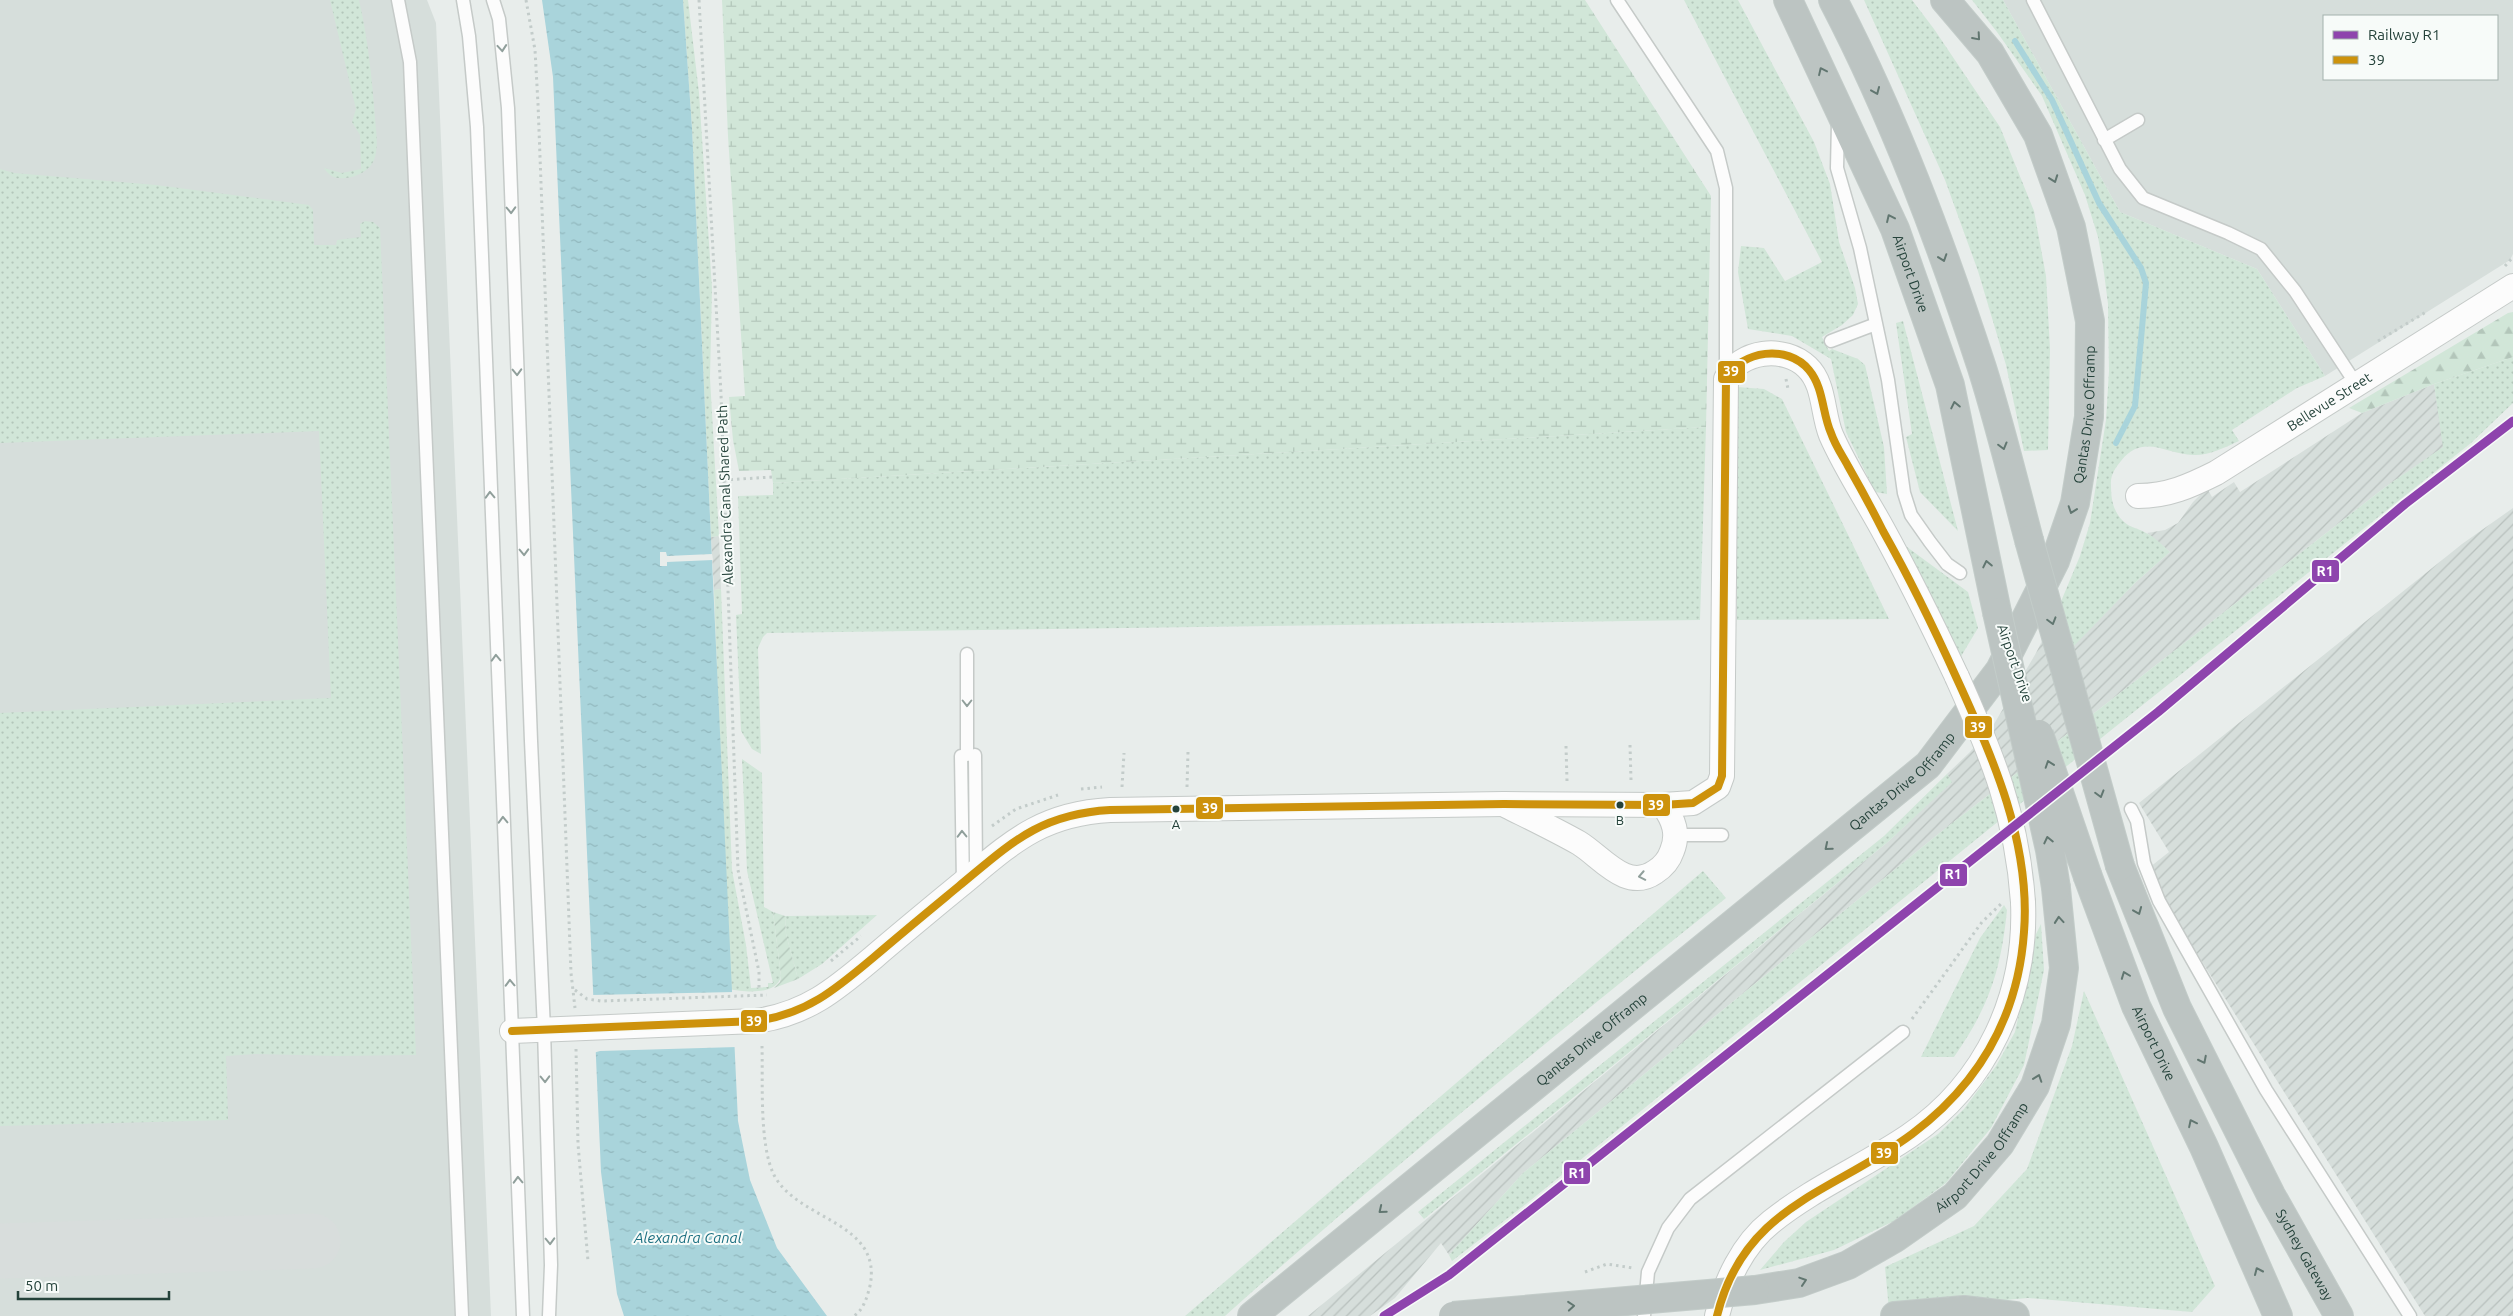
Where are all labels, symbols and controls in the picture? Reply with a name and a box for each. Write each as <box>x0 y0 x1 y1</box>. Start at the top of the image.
legend <box>2323 15 2498 80</box>
text: Railway R1 <box>2368 26 2440 43</box>
one-way arrow <box>1971 31 1979 40</box>
one-way arrow <box>496 44 507 52</box>
text: 39 <box>2368 51 2385 68</box>
one-way arrow <box>1817 67 1828 76</box>
one-way arrow <box>1870 86 1881 95</box>
one-way arrow <box>2048 174 2058 183</box>
one-way arrow <box>506 206 517 214</box>
one-way arrow <box>1886 214 1896 223</box>
street label: Airport Drive <box>1890 233 1932 315</box>
one-way arrow <box>1937 254 1947 262</box>
street label: Qantas Drive Offramp <box>2070 345 2098 485</box>
line badge: 39 <box>1717 360 1746 384</box>
text: 39 <box>1723 363 1739 379</box>
one-way arrow <box>512 368 523 376</box>
street label: Bellevue Street <box>2284 369 2375 434</box>
one-way arrow <box>1950 400 1960 409</box>
street label: Alexandra Canal Shared Path <box>714 405 736 585</box>
one-way arrow <box>1998 442 2008 450</box>
one-way arrow <box>485 491 496 499</box>
one-way arrow <box>2068 505 2078 514</box>
one-way arrow <box>518 548 529 556</box>
line badge: R1 <box>2311 559 2340 583</box>
one-way arrow <box>1982 560 1993 568</box>
text: R1 <box>2316 563 2334 579</box>
one-way arrow <box>2046 616 2056 625</box>
street label: Airport Drive <box>1994 622 2036 704</box>
one-way arrow <box>491 654 502 662</box>
one-way arrow <box>962 700 972 707</box>
line badge: 39 <box>1964 715 1993 739</box>
text: 39 <box>1970 719 1986 735</box>
street label: Qantas Drive Offramp <box>1846 729 1958 834</box>
one-way arrow <box>2045 761 2055 769</box>
one-way arrow <box>2095 790 2105 798</box>
line badge: 39 <box>1642 793 1671 817</box>
line badge: 39 <box>1195 796 1224 820</box>
text: 39 <box>1648 797 1664 813</box>
text: 39 <box>1202 800 1218 816</box>
marker: B <box>1615 800 1625 810</box>
marker: A <box>1171 804 1181 814</box>
place label: B <box>1616 813 1624 827</box>
one-way arrow <box>497 816 508 824</box>
place label: A <box>1172 817 1181 831</box>
one-way arrow <box>957 830 967 838</box>
one-way arrow <box>2043 835 2054 844</box>
one-way arrow <box>1824 842 1833 851</box>
line badge: R1 <box>1939 863 1968 887</box>
text: R1 <box>1944 866 1962 882</box>
one-way arrow <box>1638 870 1647 881</box>
one-way arrow <box>2132 906 2143 915</box>
one-way arrow <box>2054 915 2065 923</box>
one-way arrow <box>2121 971 2131 980</box>
one-way arrow <box>504 978 515 986</box>
street label: Qantas Drive Offramp <box>1533 989 1650 1089</box>
street label: Airport Drive <box>2129 1003 2179 1083</box>
line badge: 39 <box>740 1009 768 1033</box>
text: 39 <box>746 1013 762 1029</box>
one-way arrow <box>2197 1055 2207 1064</box>
one-way arrow <box>540 1075 551 1083</box>
one-way arrow <box>2032 1075 2042 1083</box>
street label: Airport Drive Offramp <box>1932 1099 2031 1216</box>
one-way arrow <box>2188 1119 2198 1128</box>
line badge: 39 <box>1870 1141 1899 1165</box>
text: 39 <box>1876 1145 1892 1161</box>
line badge: R1 <box>1563 1161 1591 1185</box>
text: R1 <box>1568 1165 1586 1181</box>
one-way arrow <box>512 1176 523 1184</box>
one-way arrow <box>1379 1204 1388 1212</box>
street label: Sydney Gateway <box>2273 1206 2337 1304</box>
water label: Alexandra Canal <box>633 1229 743 1246</box>
one-way arrow <box>545 1238 555 1246</box>
one-way arrow <box>2254 1267 2265 1276</box>
scale bar <box>18 1268 169 1300</box>
text: 50 m <box>25 1277 58 1294</box>
one-way arrow <box>1798 1277 1806 1287</box>
one-way arrow <box>1567 1301 1575 1312</box>

